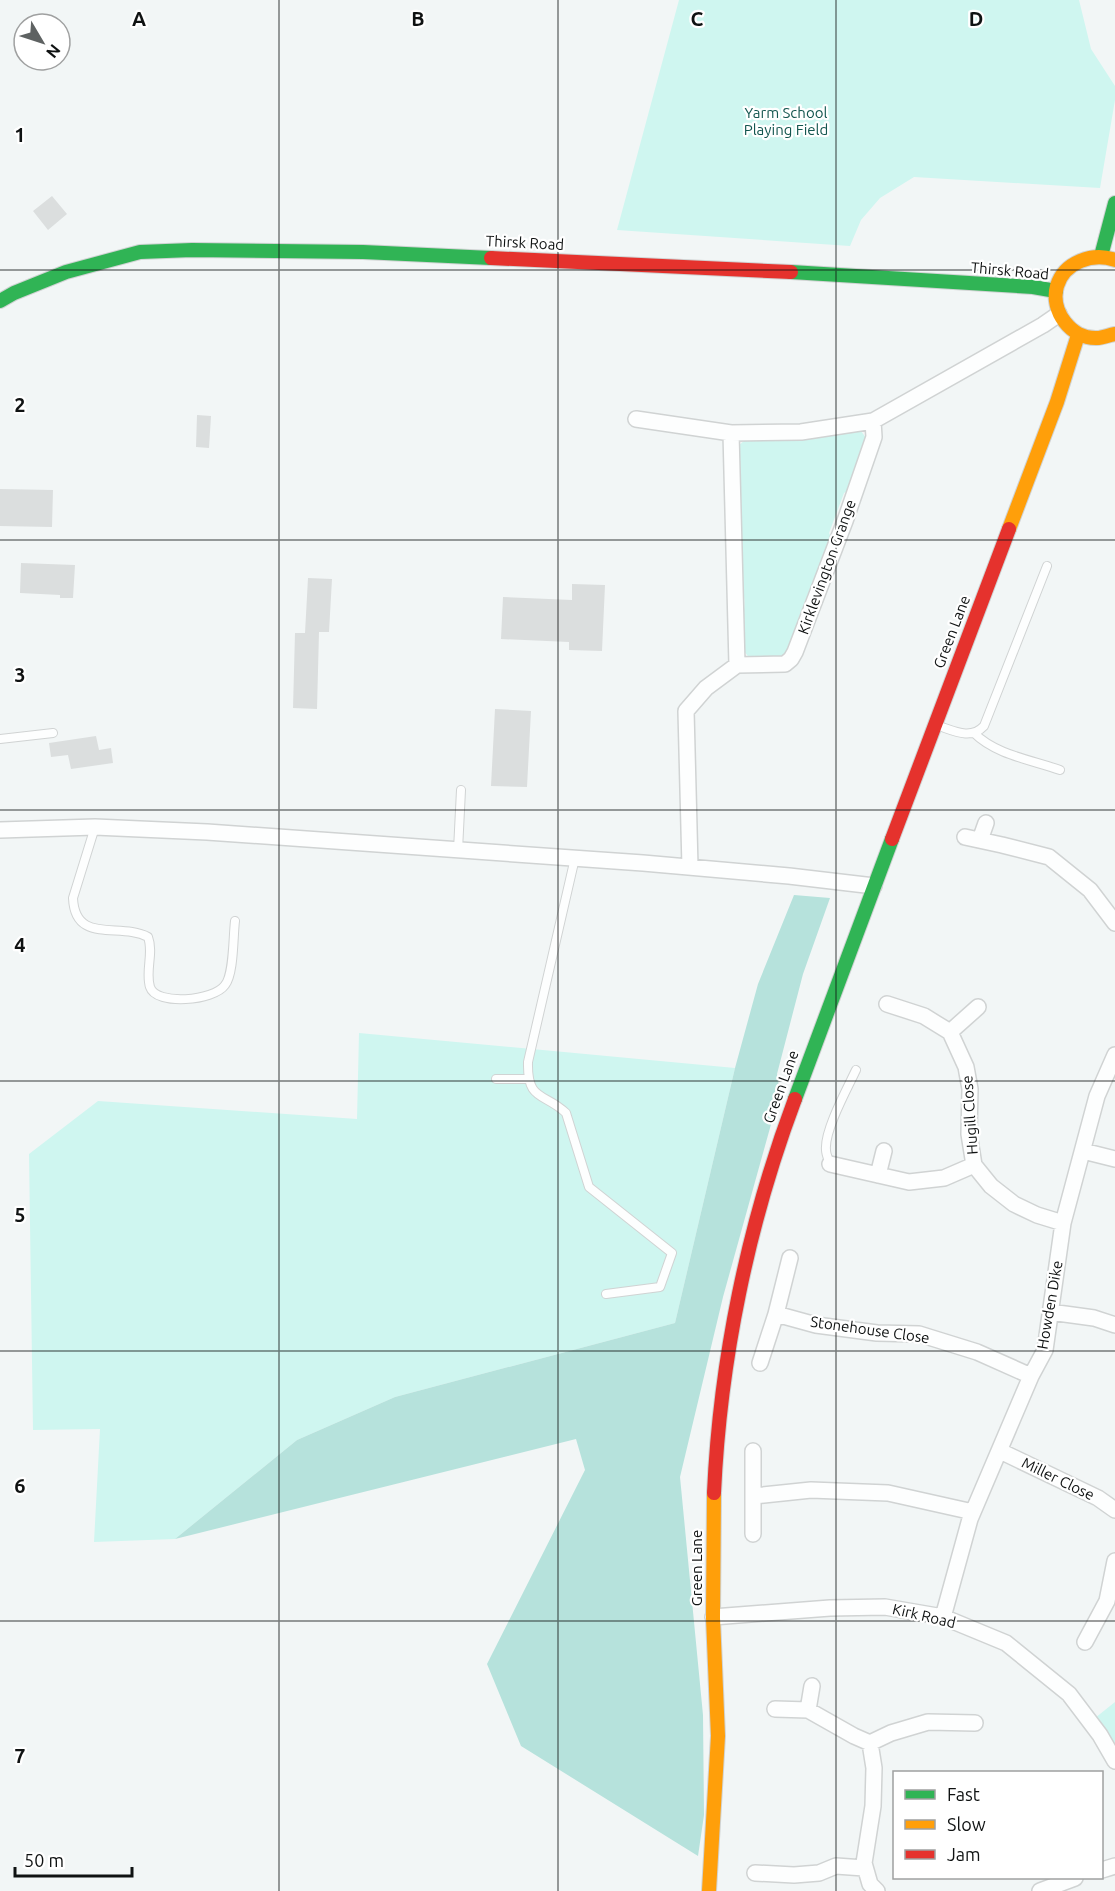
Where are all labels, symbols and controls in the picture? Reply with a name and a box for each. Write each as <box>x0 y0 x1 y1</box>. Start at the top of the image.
text: A <box>132 7 146 30</box>
text: B <box>411 7 425 30</box>
text: C <box>691 7 704 30</box>
text: D <box>969 7 983 30</box>
north arrow <box>12 12 72 72</box>
text: N <box>43 41 64 62</box>
park label: Yarm School Playing Field <box>744 104 828 138</box>
text: 1 <box>14 123 26 146</box>
street label: Thirsk Road <box>485 232 565 253</box>
street label: Thirsk Road <box>970 259 1050 282</box>
text: 2 <box>14 393 26 416</box>
street label: Kirklevington Grange <box>794 497 859 637</box>
street label: Green Lane <box>930 593 973 671</box>
text: 3 <box>14 663 26 686</box>
text: 4 <box>14 933 26 956</box>
street label: Green Lane <box>759 1048 802 1126</box>
street label: Hugill Close <box>958 1075 981 1155</box>
text: 5 <box>14 1203 26 1226</box>
street label: Howden Dike <box>1033 1259 1066 1351</box>
street label: Stonehouse Close <box>809 1313 931 1346</box>
street label: Miller Close <box>1019 1454 1097 1503</box>
text: 6 <box>14 1474 26 1497</box>
street label: Green Lane <box>688 1530 705 1606</box>
street label: Kirk Road <box>891 1600 957 1631</box>
text: 7 <box>14 1744 26 1767</box>
legend <box>893 1771 1103 1879</box>
text: Fast <box>947 1784 980 1804</box>
text: Slow <box>947 1814 986 1834</box>
scale bar <box>15 1840 132 1878</box>
text: Jam <box>947 1844 981 1864</box>
text: 50 m <box>24 1850 64 1870</box>

